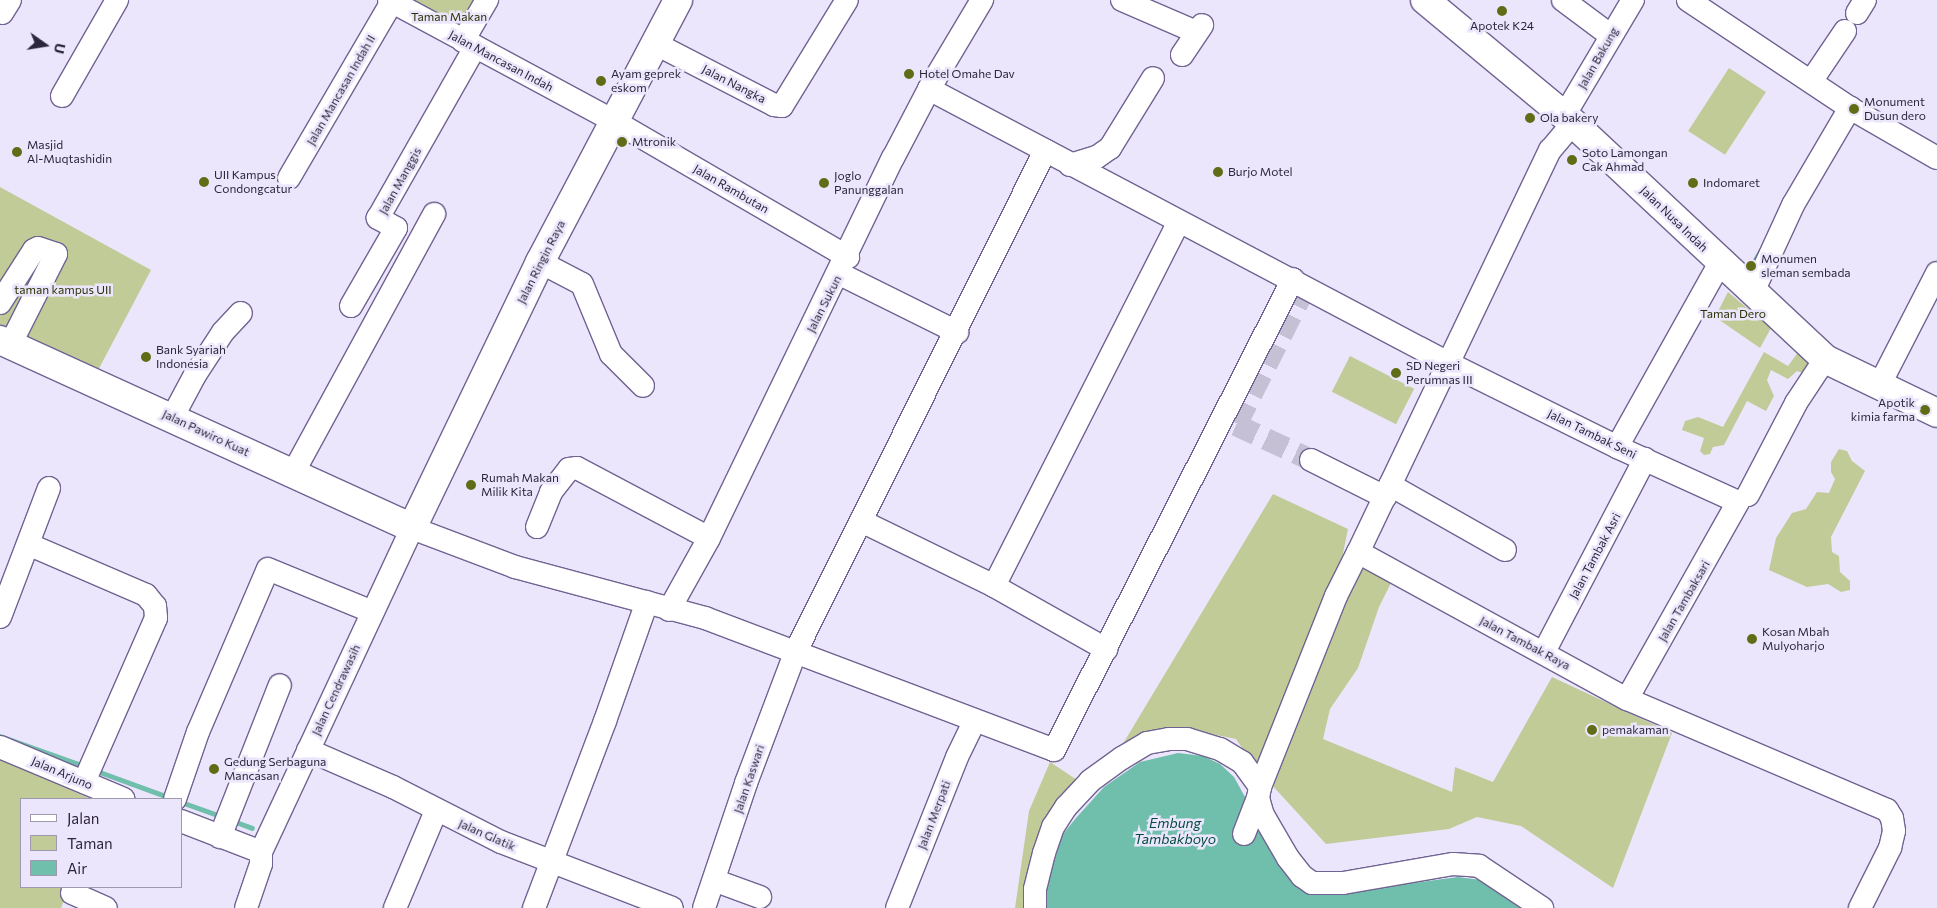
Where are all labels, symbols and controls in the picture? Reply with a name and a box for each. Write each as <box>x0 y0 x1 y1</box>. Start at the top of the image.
marker: Apotek K24 <box>1496 5 1508 17</box>
park label: Taman Makan <box>411 10 487 24</box>
place label: Apotek K24 <box>1470 19 1534 33</box>
north arrow <box>20 20 70 70</box>
street label: Jalan Bakung <box>1575 25 1621 91</box>
street label: Jalan Mancasan Indah <box>446 27 556 95</box>
street label: Jalan Mancasan Indah II <box>303 32 379 148</box>
text: U <box>51 42 70 55</box>
street label: Jalan Nangka <box>700 62 768 106</box>
place label: Ayam geprek eskom <box>611 67 681 95</box>
place label: Hotel Omahe Dav <box>919 67 1015 81</box>
marker: Hotel Omahe Dav <box>903 68 915 80</box>
marker: Ayam geprek eskom <box>595 75 607 87</box>
place label: Monument Dusun dero <box>1864 95 1926 123</box>
marker: Monument Dusun dero <box>1848 103 1860 115</box>
place label: Ola bakery <box>1540 111 1598 125</box>
marker: Ola bakery <box>1524 112 1536 124</box>
place label: Mtronik <box>632 135 676 149</box>
marker: Mtronik <box>616 136 628 148</box>
place label: Masjid Al-Muqtashidin <box>27 138 112 166</box>
street label: Jalan Manggis <box>376 145 424 217</box>
marker: Masjid Al-Muqtashidin <box>11 146 23 158</box>
place label: Soto Lamongan Cak Ahmad <box>1582 146 1668 174</box>
marker: Soto Lamongan Cak Ahmad <box>1566 154 1578 166</box>
street label: Jalan Rambutan <box>691 162 771 216</box>
place label: Burjo Motel <box>1228 165 1293 179</box>
marker: Burjo Motel <box>1212 166 1224 178</box>
place label: UII Kampus Condongcatur <box>214 168 292 196</box>
place label: Joglo Panunggalan <box>834 169 904 197</box>
marker: UII Kampus Condongcatur <box>198 176 210 188</box>
place label: Indomaret <box>1703 176 1760 190</box>
marker: Joglo Panunggalan <box>818 177 830 189</box>
marker: Indomaret <box>1687 177 1699 189</box>
street label: Jalan Nusa Indah <box>1637 183 1711 255</box>
street label: Jalan Ringin Raya <box>514 218 568 306</box>
place label: Monumen sleman sembada <box>1761 252 1851 280</box>
marker: Monumen sleman sembada <box>1745 260 1757 272</box>
street label: Jalan Sukun <box>803 273 845 335</box>
park label: taman kampus UII <box>14 283 112 297</box>
park label: Taman Dero <box>1700 307 1766 321</box>
place label: Bank Syariah Indonesia <box>156 343 226 371</box>
marker: Bank Syariah Indonesia <box>140 351 152 363</box>
place label: SD Negeri Perumnas III <box>1406 359 1473 387</box>
marker: SD Negeri Perumnas III <box>1390 367 1402 379</box>
place label: Apotik kimia farma <box>1851 396 1915 424</box>
marker: Apotik kimia farma <box>1919 404 1931 416</box>
street label: Jalan Tambak Seni <box>1545 406 1639 462</box>
street label: Jalan Pawiro Kuat <box>160 407 252 459</box>
place label: Rumah Makan Milik Kita <box>481 471 559 499</box>
marker: Rumah Makan Milik Kita <box>465 479 477 491</box>
street label: Jalan Tambak Asri <box>1566 510 1624 602</box>
street label: Jalan Tambaksari <box>1655 558 1713 644</box>
street label: Jalan Tambak Raya <box>1477 613 1573 673</box>
place label: Kosan Mbah Mulyoharjo <box>1762 625 1829 653</box>
marker: Kosan Mbah Mulyoharjo <box>1746 633 1758 645</box>
street label: Jalan Cendrawasih <box>309 642 363 738</box>
place label: pemakaman <box>1602 723 1669 737</box>
marker: pemakaman <box>1586 724 1598 736</box>
street label: Jalan Kaswari <box>731 743 767 815</box>
street label: Jalan Arjuno <box>29 754 95 792</box>
place label: Gedung Serbaguna Mancasan <box>224 755 326 783</box>
marker: Gedung Serbaguna Mancasan <box>208 763 220 775</box>
street label: Jalan Merpati <box>914 779 954 851</box>
legend <box>20 798 182 888</box>
text: Jalan <box>67 809 99 827</box>
water label: Embung Tambakboyo <box>1134 815 1216 848</box>
street label: Jalan Glatik <box>456 816 518 854</box>
text: Taman <box>67 834 113 852</box>
text: Air <box>67 859 87 877</box>

